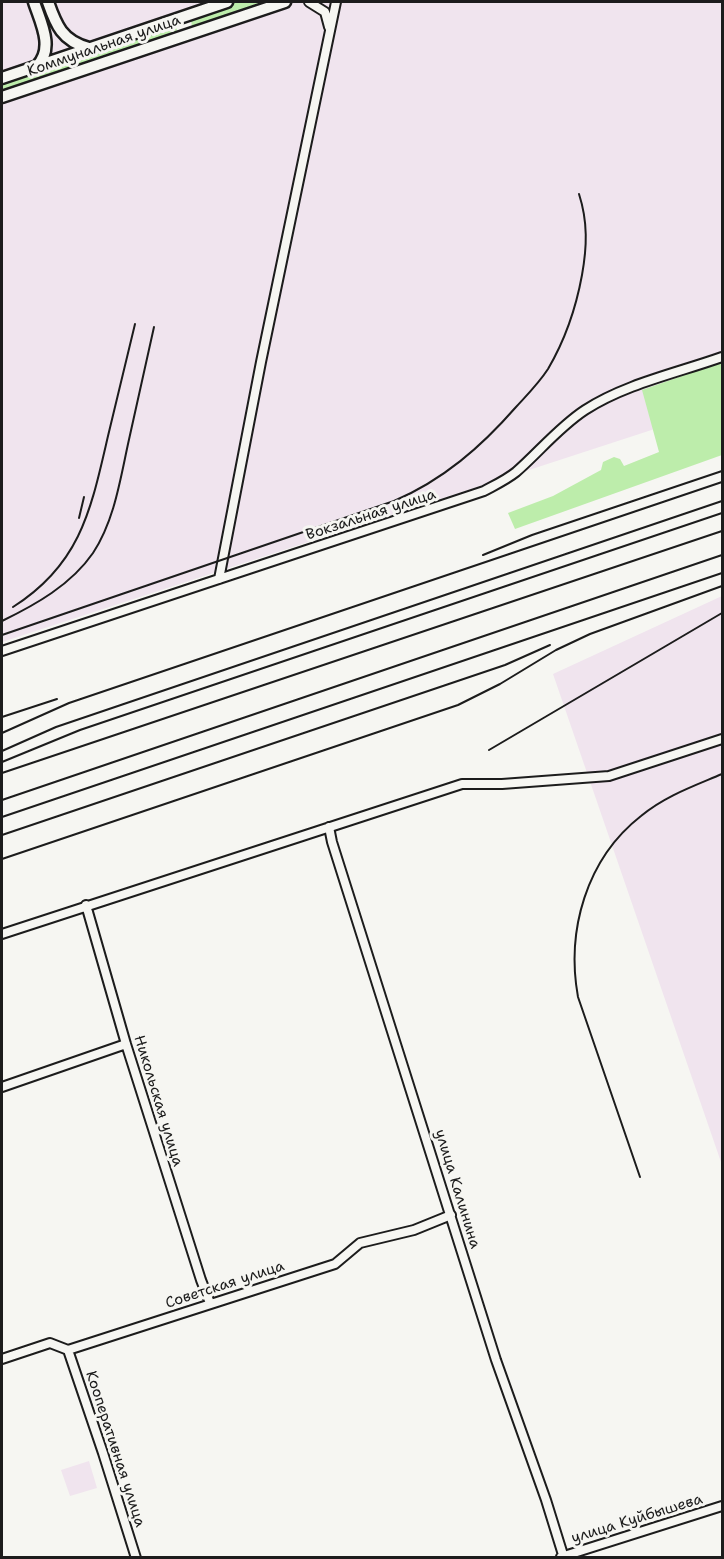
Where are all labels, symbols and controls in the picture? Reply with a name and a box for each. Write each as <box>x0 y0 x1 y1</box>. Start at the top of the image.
street label: Коммунальная улица <box>25 11 183 81</box>
street label: Вокзальная улица <box>304 486 438 544</box>
street label: Никольская улица <box>129 1033 187 1169</box>
street label: улица Калинина <box>430 1127 484 1251</box>
street label: Советская улица <box>163 1257 287 1313</box>
street label: Кооперативная улица <box>81 1369 149 1529</box>
street label: улица Куйбышева <box>569 1490 705 1548</box>

